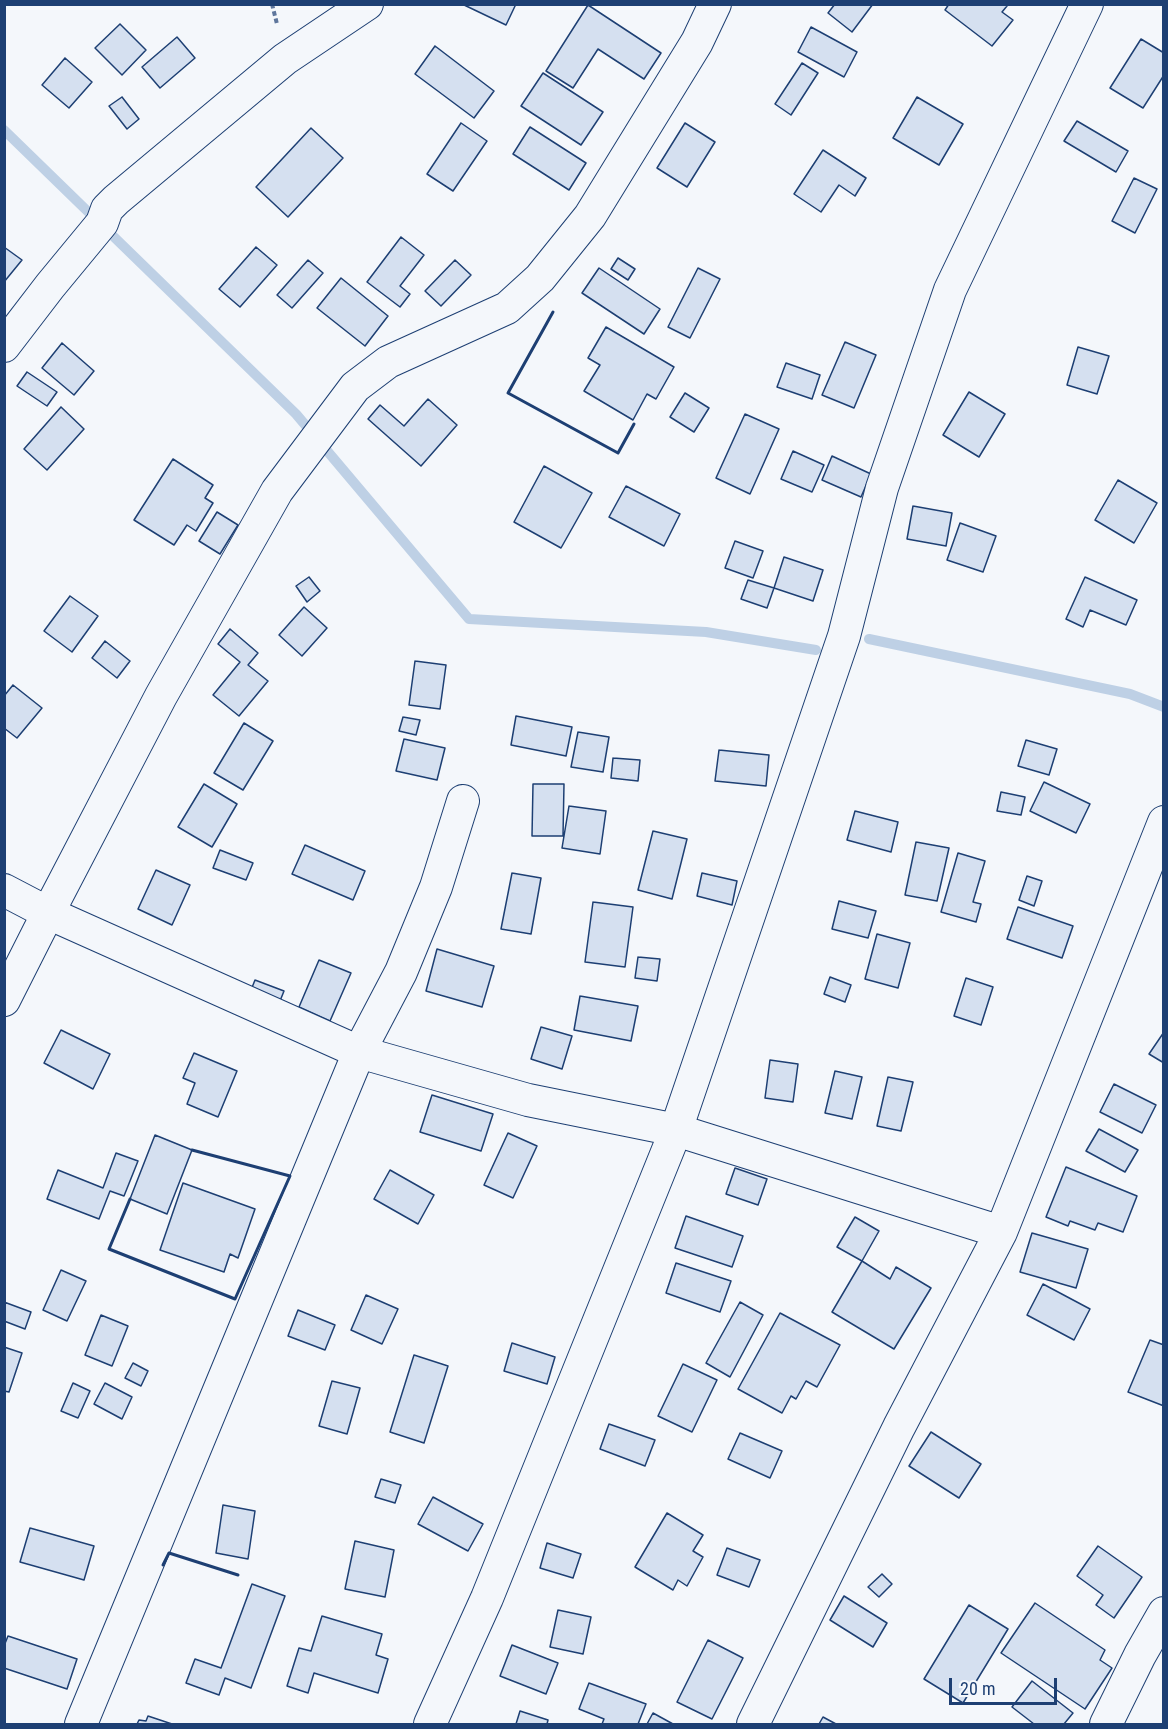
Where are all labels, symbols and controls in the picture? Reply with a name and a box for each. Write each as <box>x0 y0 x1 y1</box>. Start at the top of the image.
scale bar <box>952 1666 1060 1704</box>
text: 20 m <box>960 1678 995 1699</box>

